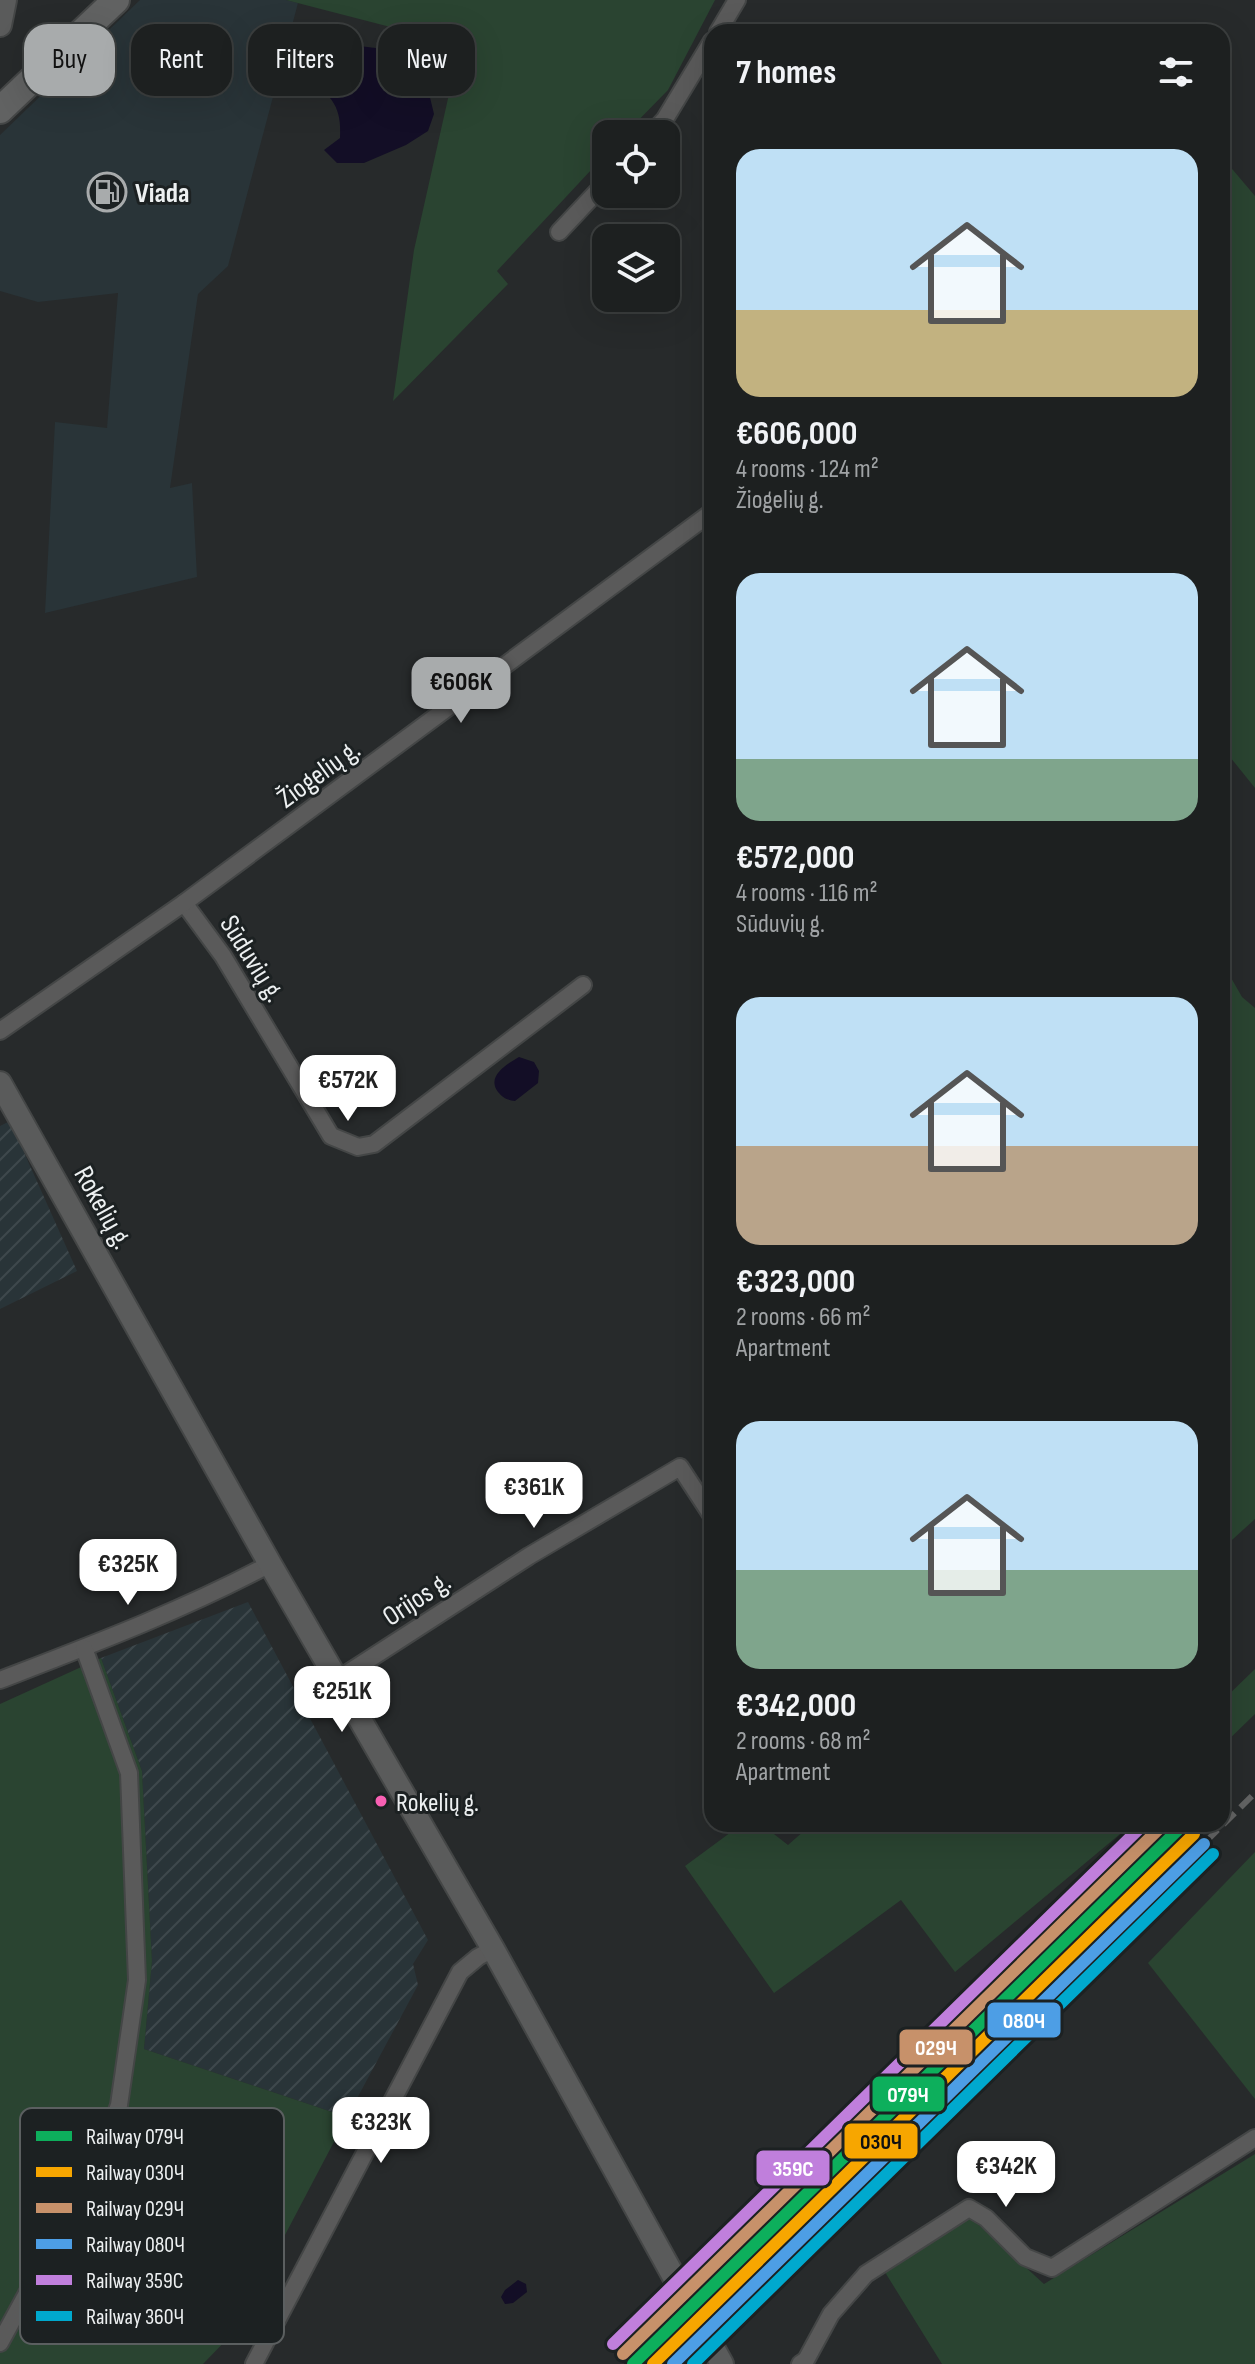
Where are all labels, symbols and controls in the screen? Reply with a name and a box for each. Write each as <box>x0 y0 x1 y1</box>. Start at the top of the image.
chip: Buy <box>24 24 115 96</box>
chip: Rent <box>131 24 232 96</box>
chip: Filters <box>248 24 362 96</box>
chip: New <box>378 24 475 96</box>
icon: filters <box>1154 50 1198 94</box>
text: 7 homes <box>736 52 836 93</box>
map controls <box>592 120 680 312</box>
button: locate <box>592 120 680 208</box>
fuel station icon: Viada <box>86 171 128 213</box>
place label: Viada <box>135 177 190 210</box>
icon: home <box>895 201 1039 345</box>
button: layers <box>592 224 680 312</box>
text: €606,000 <box>736 413 857 454</box>
text: 4 rooms · 124 m² <box>736 454 879 485</box>
text: Žiogelių g. <box>736 485 824 516</box>
icon: home <box>895 625 1039 769</box>
pin: €606K <box>405 657 517 725</box>
text: €606K <box>430 667 492 698</box>
street label: Žiogelių g. <box>271 733 367 815</box>
text: €572,000 <box>736 837 854 878</box>
text: 4 rooms · 116 m² <box>736 878 878 909</box>
street label: Sūduvių g. <box>212 909 291 1008</box>
text: Sūduvių g. <box>736 909 825 940</box>
icon: home <box>895 1049 1039 1193</box>
pin: €572K <box>292 1055 404 1123</box>
text: €572K <box>318 1065 378 1096</box>
street label: Rokelių g. <box>67 1161 139 1255</box>
text: €323,000 <box>736 1261 855 1302</box>
text: 2 rooms · 66 m² <box>736 1302 871 1333</box>
text: Apartment <box>736 1333 830 1364</box>
pin: €361K <box>478 1462 590 1530</box>
text: €361K <box>504 1472 564 1503</box>
icon: home <box>895 1473 1039 1617</box>
pin: €325K <box>72 1539 184 1607</box>
text: €325K <box>97 1549 159 1580</box>
street label: Orijos g. <box>377 1565 457 1633</box>
pin: €251K <box>286 1666 398 1734</box>
text: €251K <box>312 1676 372 1707</box>
text: €342,000 <box>736 1685 856 1726</box>
text: 2 rooms · 68 m² <box>736 1726 871 1757</box>
text: Apartment <box>736 1757 830 1788</box>
place label: Rokelių g. <box>396 1788 479 1819</box>
marker: Rokelių g. <box>373 1793 389 1809</box>
line badge: 080Ч <box>986 2001 1062 2039</box>
text: 080Ч <box>1003 2008 1045 2035</box>
line badge: 029Ч <box>898 2028 974 2066</box>
text: 029Ч <box>915 2035 957 2062</box>
line badge: 079Ч <box>871 2075 946 2113</box>
text: 079Ч <box>887 2082 929 2109</box>
pin: €323K <box>325 2097 437 2165</box>
text: €323K <box>350 2107 412 2138</box>
legend <box>20 2108 284 2344</box>
line badge: 030Ч <box>843 2122 919 2160</box>
text: Railway 079Ч <box>86 2124 184 2151</box>
text: 030Ч <box>860 2129 902 2156</box>
pin: €342K <box>950 2141 1062 2209</box>
line badge: 359С <box>755 2149 831 2187</box>
text: €342K <box>975 2151 1037 2182</box>
text: 359С <box>772 2156 814 2183</box>
text: Railway 030Ч <box>86 2160 184 2187</box>
text: Railway 029Ч <box>86 2196 184 2223</box>
text: Railway 080Ч <box>86 2232 185 2259</box>
text: Railway 359С <box>86 2268 183 2295</box>
text: Railway 360Ч <box>86 2304 184 2331</box>

